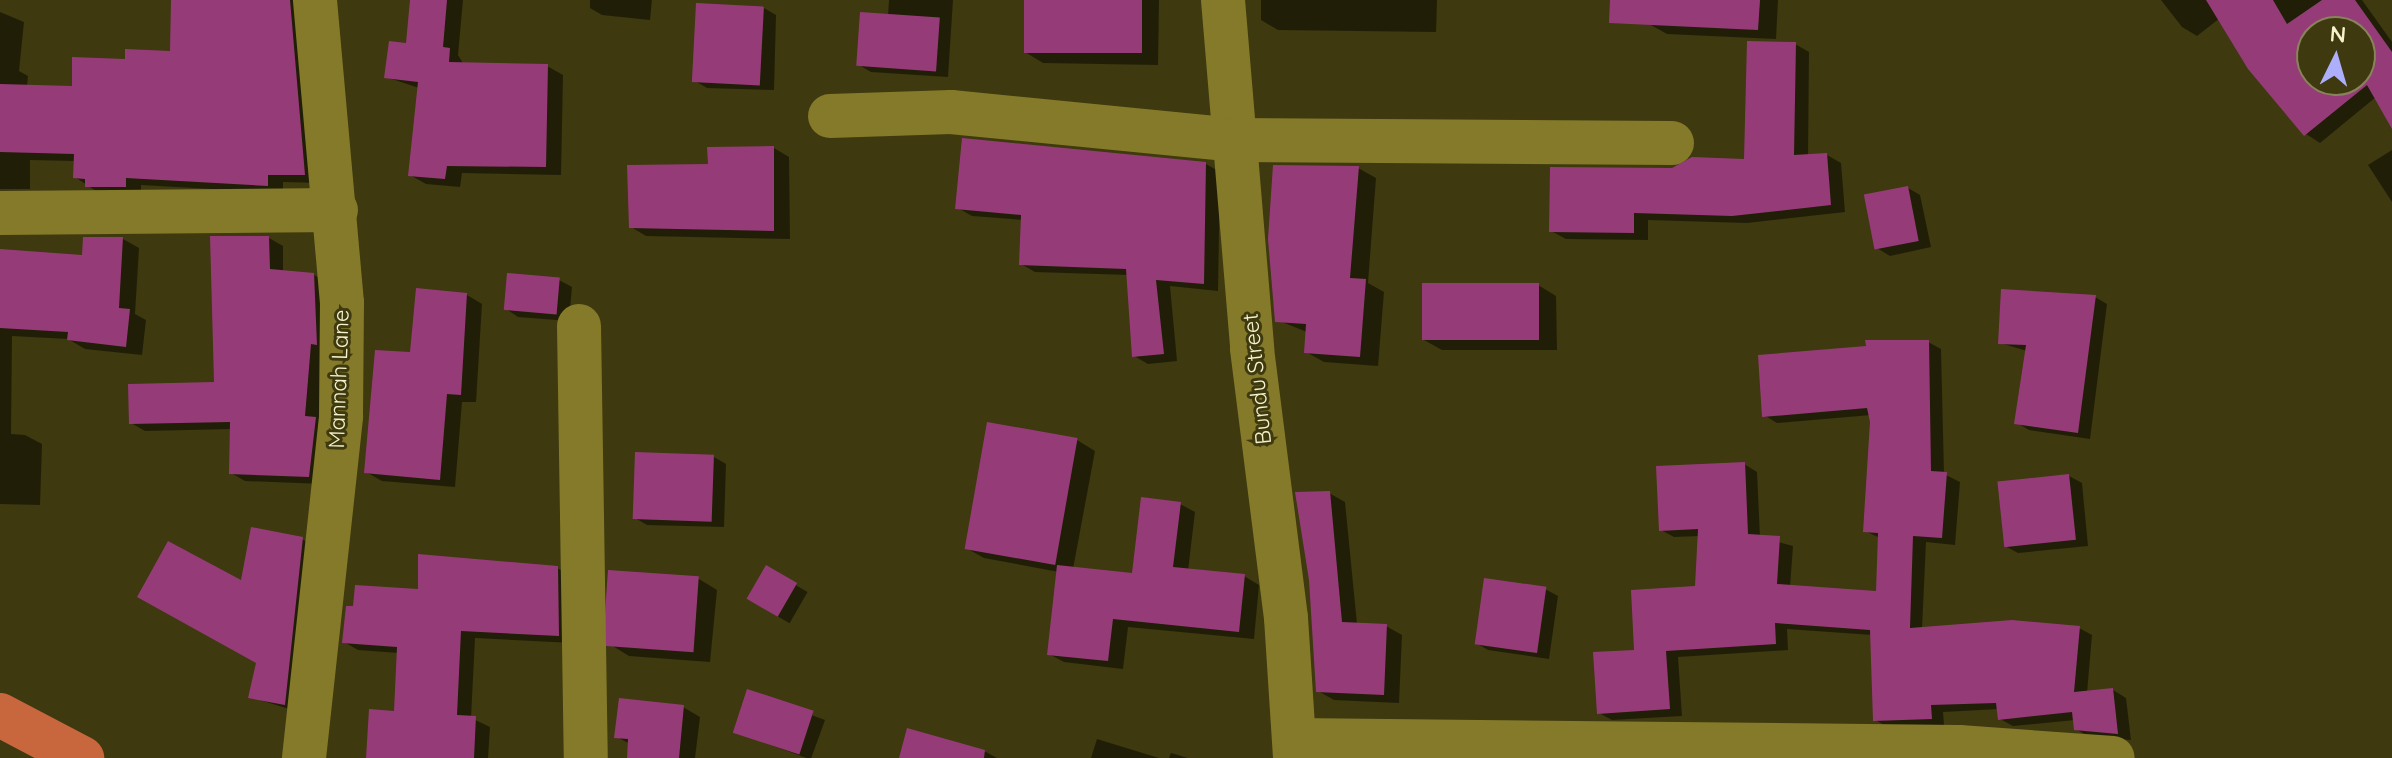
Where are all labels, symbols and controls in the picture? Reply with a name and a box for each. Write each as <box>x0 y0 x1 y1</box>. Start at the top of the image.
north arrow <box>2296 16 2376 96</box>
text: N <box>2329 19 2347 49</box>
street label: Mannah Lane <box>323 309 355 449</box>
street label: Bundu Street <box>1237 312 1277 446</box>

